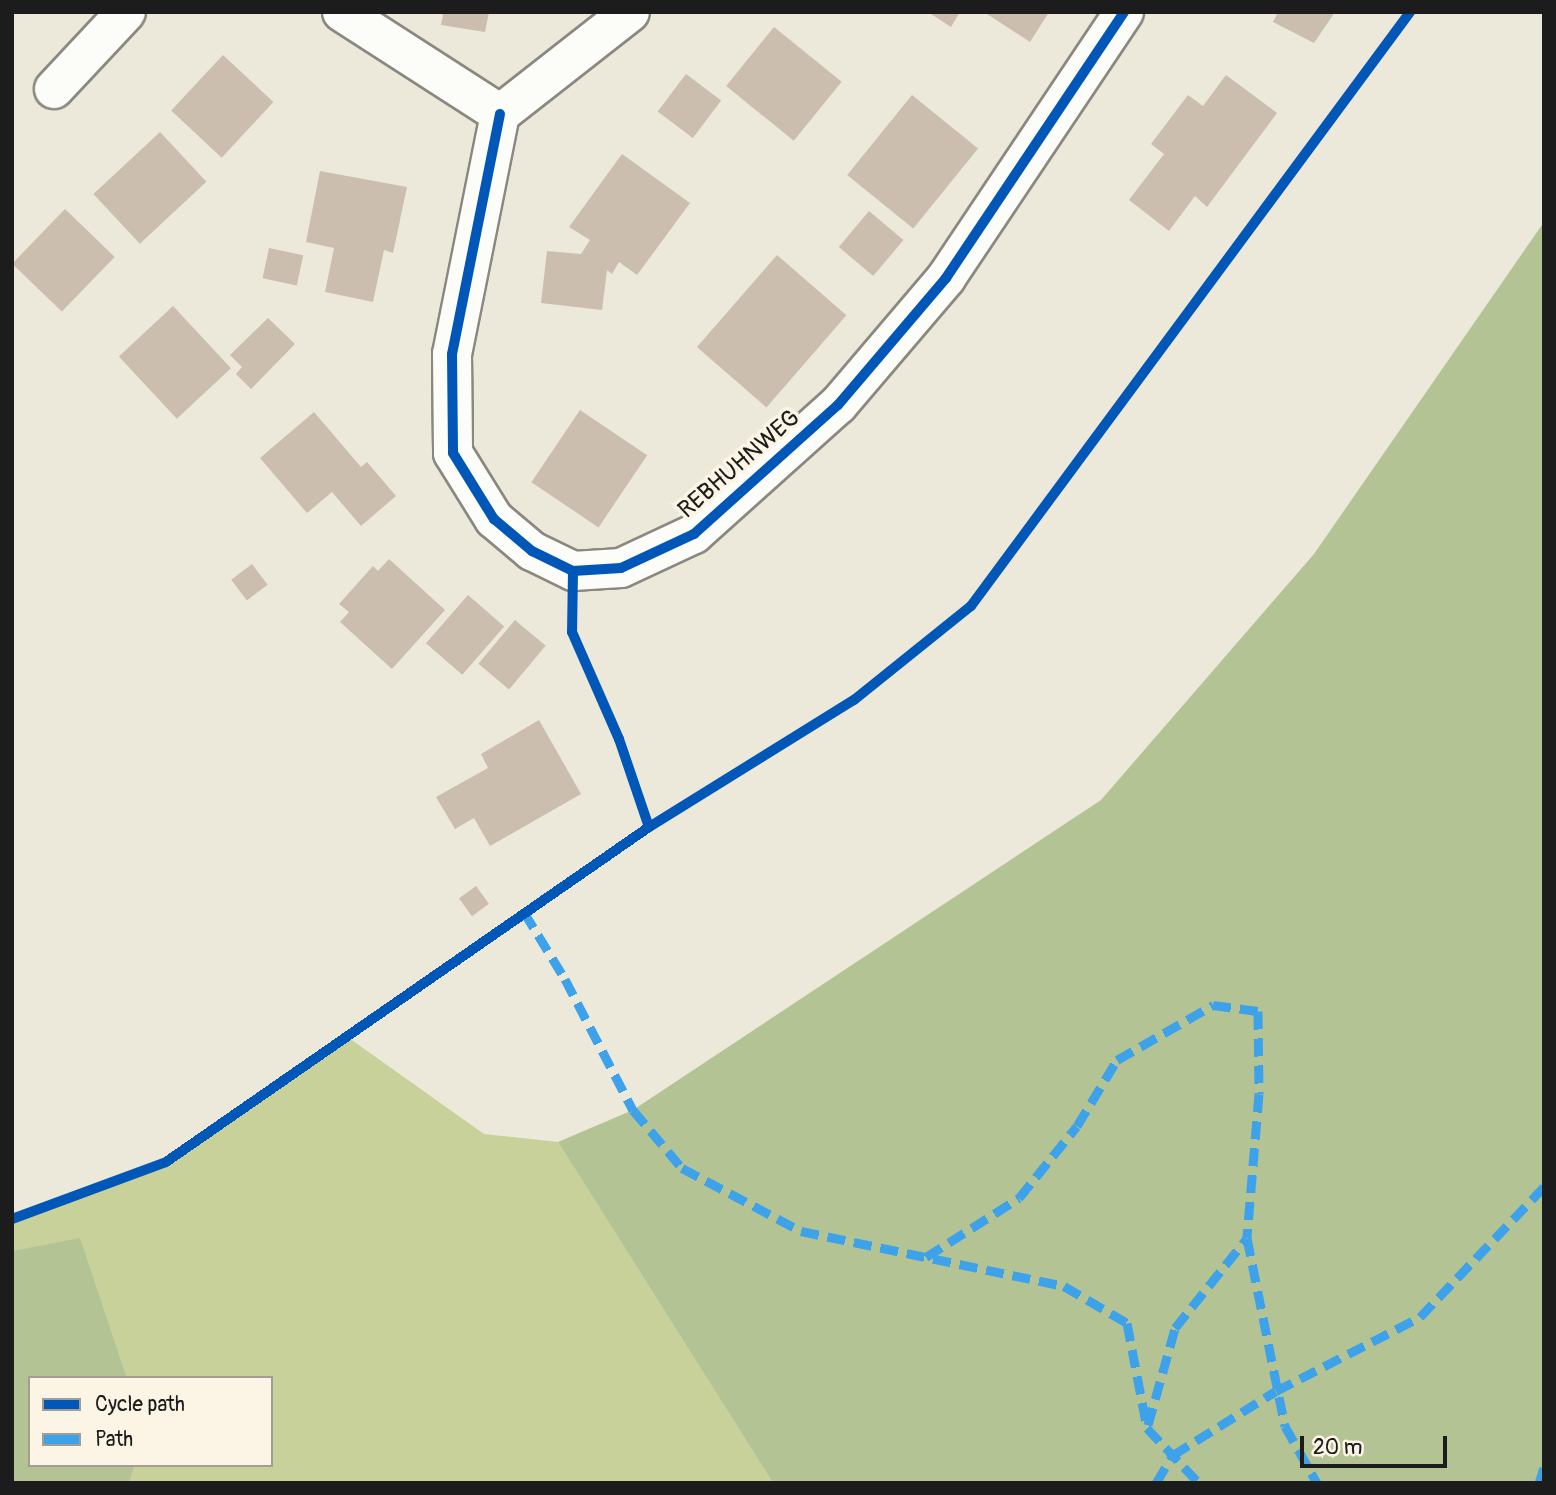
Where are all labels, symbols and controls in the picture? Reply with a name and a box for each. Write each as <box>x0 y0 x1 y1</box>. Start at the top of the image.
street label: REBHUHNWEG <box>672 403 806 525</box>
legend <box>28 1376 273 1467</box>
text: Cycle path <box>95 1391 185 1418</box>
scale bar <box>1304 1422 1451 1466</box>
text: Path <box>95 1426 133 1453</box>
text: 20 m <box>1313 1434 1362 1461</box>

